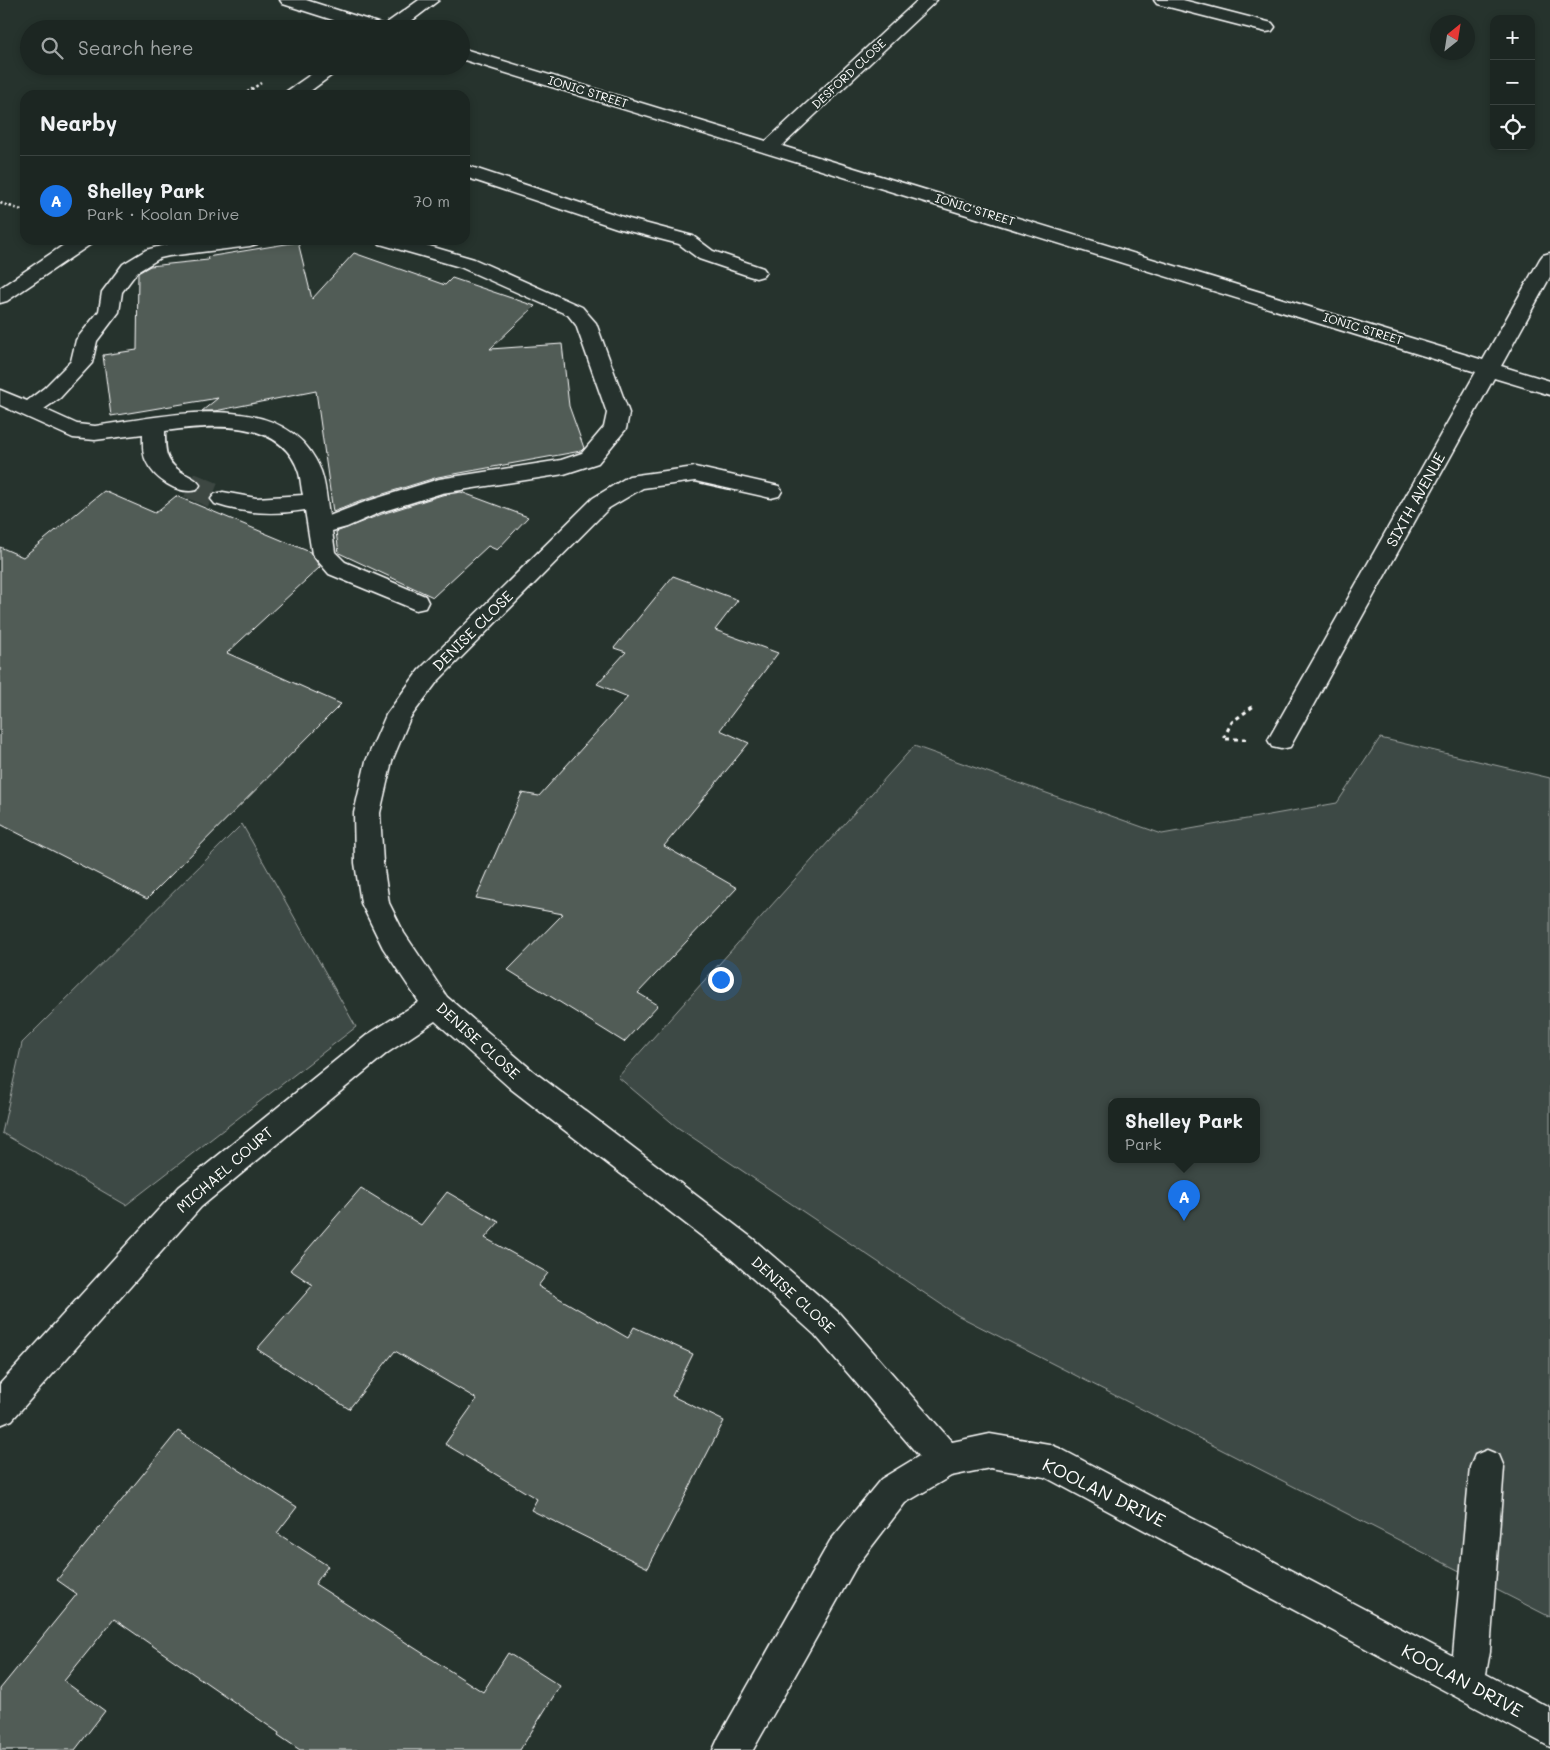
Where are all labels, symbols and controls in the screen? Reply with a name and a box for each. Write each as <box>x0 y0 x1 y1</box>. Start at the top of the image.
north arrow <box>1430 15 1475 60</box>
map controls <box>1490 15 1535 150</box>
button: + <box>1490 15 1535 60</box>
search box <box>20 20 470 75</box>
icon: search <box>38 34 66 62</box>
text: Search here <box>78 35 194 60</box>
street label: DESFORD CLOSE <box>808 35 889 112</box>
button: − <box>1490 60 1535 105</box>
street label: IONIC STREET <box>546 71 631 111</box>
button: locate <box>1490 105 1535 150</box>
text: Nearby <box>40 109 117 136</box>
text: Shelley Park <box>87 178 205 203</box>
street label: IONIC STREET <box>933 189 1018 229</box>
text: A <box>50 190 62 211</box>
text: 70 m <box>413 190 450 211</box>
text: Park · Koolan Drive <box>87 203 239 224</box>
street label: IONIC STREET <box>1321 308 1406 348</box>
street label: SIXTH AVENUE <box>1381 448 1449 550</box>
street label: DENISE CLOSE <box>428 585 517 675</box>
your location <box>708 967 734 993</box>
street label: DENISE CLOSE <box>433 997 525 1083</box>
popup <box>1108 1098 1260 1163</box>
text: Shelley Park <box>1125 1108 1243 1133</box>
street label: MICHAEL COURT <box>172 1122 277 1217</box>
text: Park <box>1125 1133 1161 1154</box>
pin: A <box>1168 1180 1200 1221</box>
street label: DENISE CLOSE <box>748 1251 840 1337</box>
street label: KOOLAN DRIVE <box>1039 1452 1170 1532</box>
street label: KOOLAN DRIVE <box>1398 1638 1527 1722</box>

